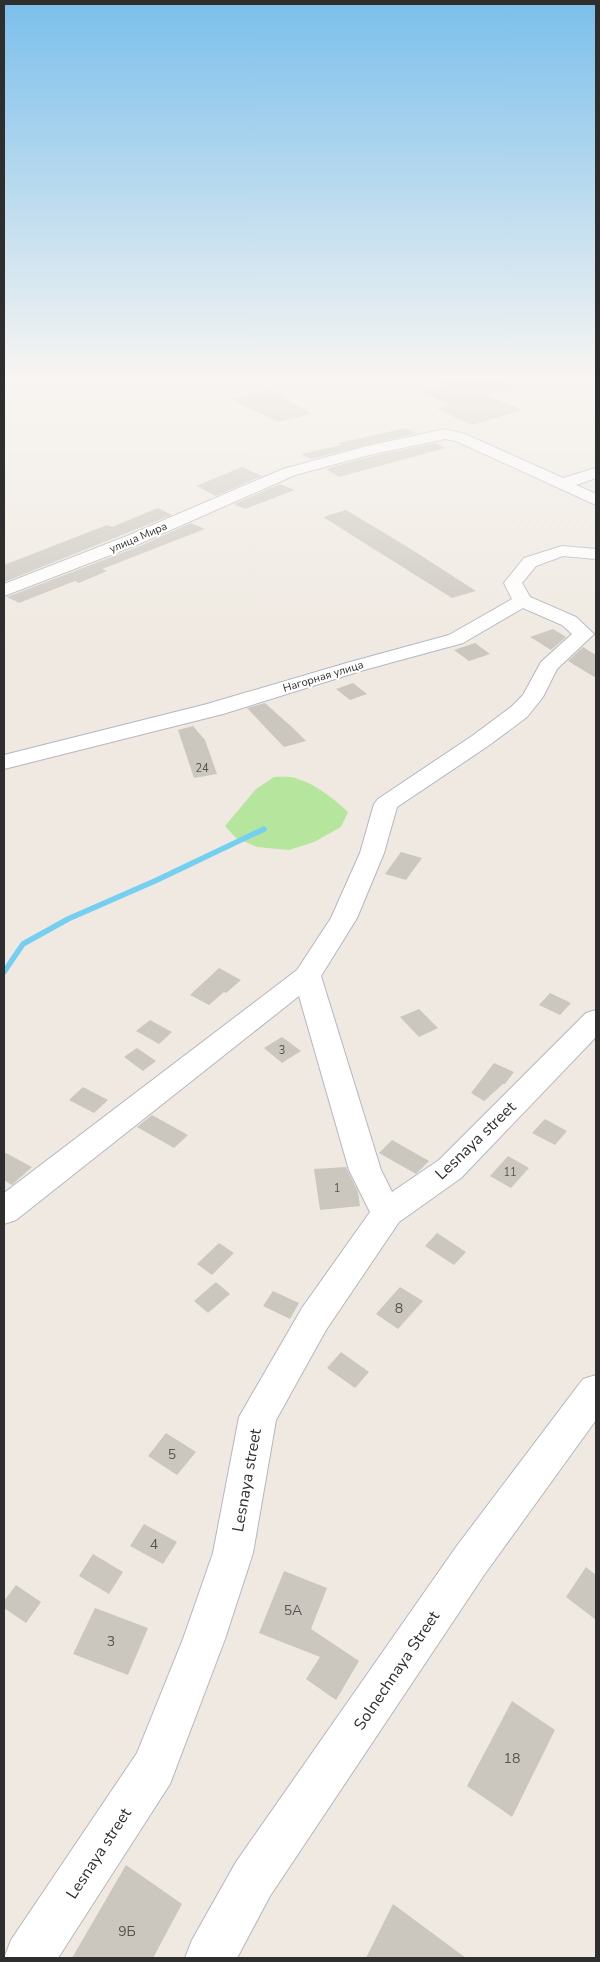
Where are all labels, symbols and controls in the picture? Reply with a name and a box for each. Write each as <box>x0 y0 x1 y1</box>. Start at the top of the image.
street label: улица Мира <box>107 518 170 556</box>
street label: Нагорная улица <box>281 657 365 696</box>
house number: 24 <box>195 761 209 776</box>
house number: 3 <box>279 1043 285 1058</box>
street label: Lesnaya street <box>430 1096 521 1185</box>
house number: 11 <box>503 1165 517 1180</box>
house number: 1 <box>334 1181 340 1196</box>
house number: 8 <box>395 1299 403 1318</box>
street label: Lesnaya street <box>227 1426 267 1534</box>
house number: 5 <box>168 1445 176 1464</box>
house number: 4 <box>150 1535 158 1554</box>
house number: 5А <box>284 1601 302 1620</box>
street label: Solnechnaya Street <box>349 1606 445 1734</box>
house number: 3 <box>107 1632 115 1651</box>
house number: 18 <box>504 1749 520 1768</box>
street label: Lesnaya street <box>61 1803 137 1903</box>
house number: 9Б <box>118 1922 136 1941</box>

